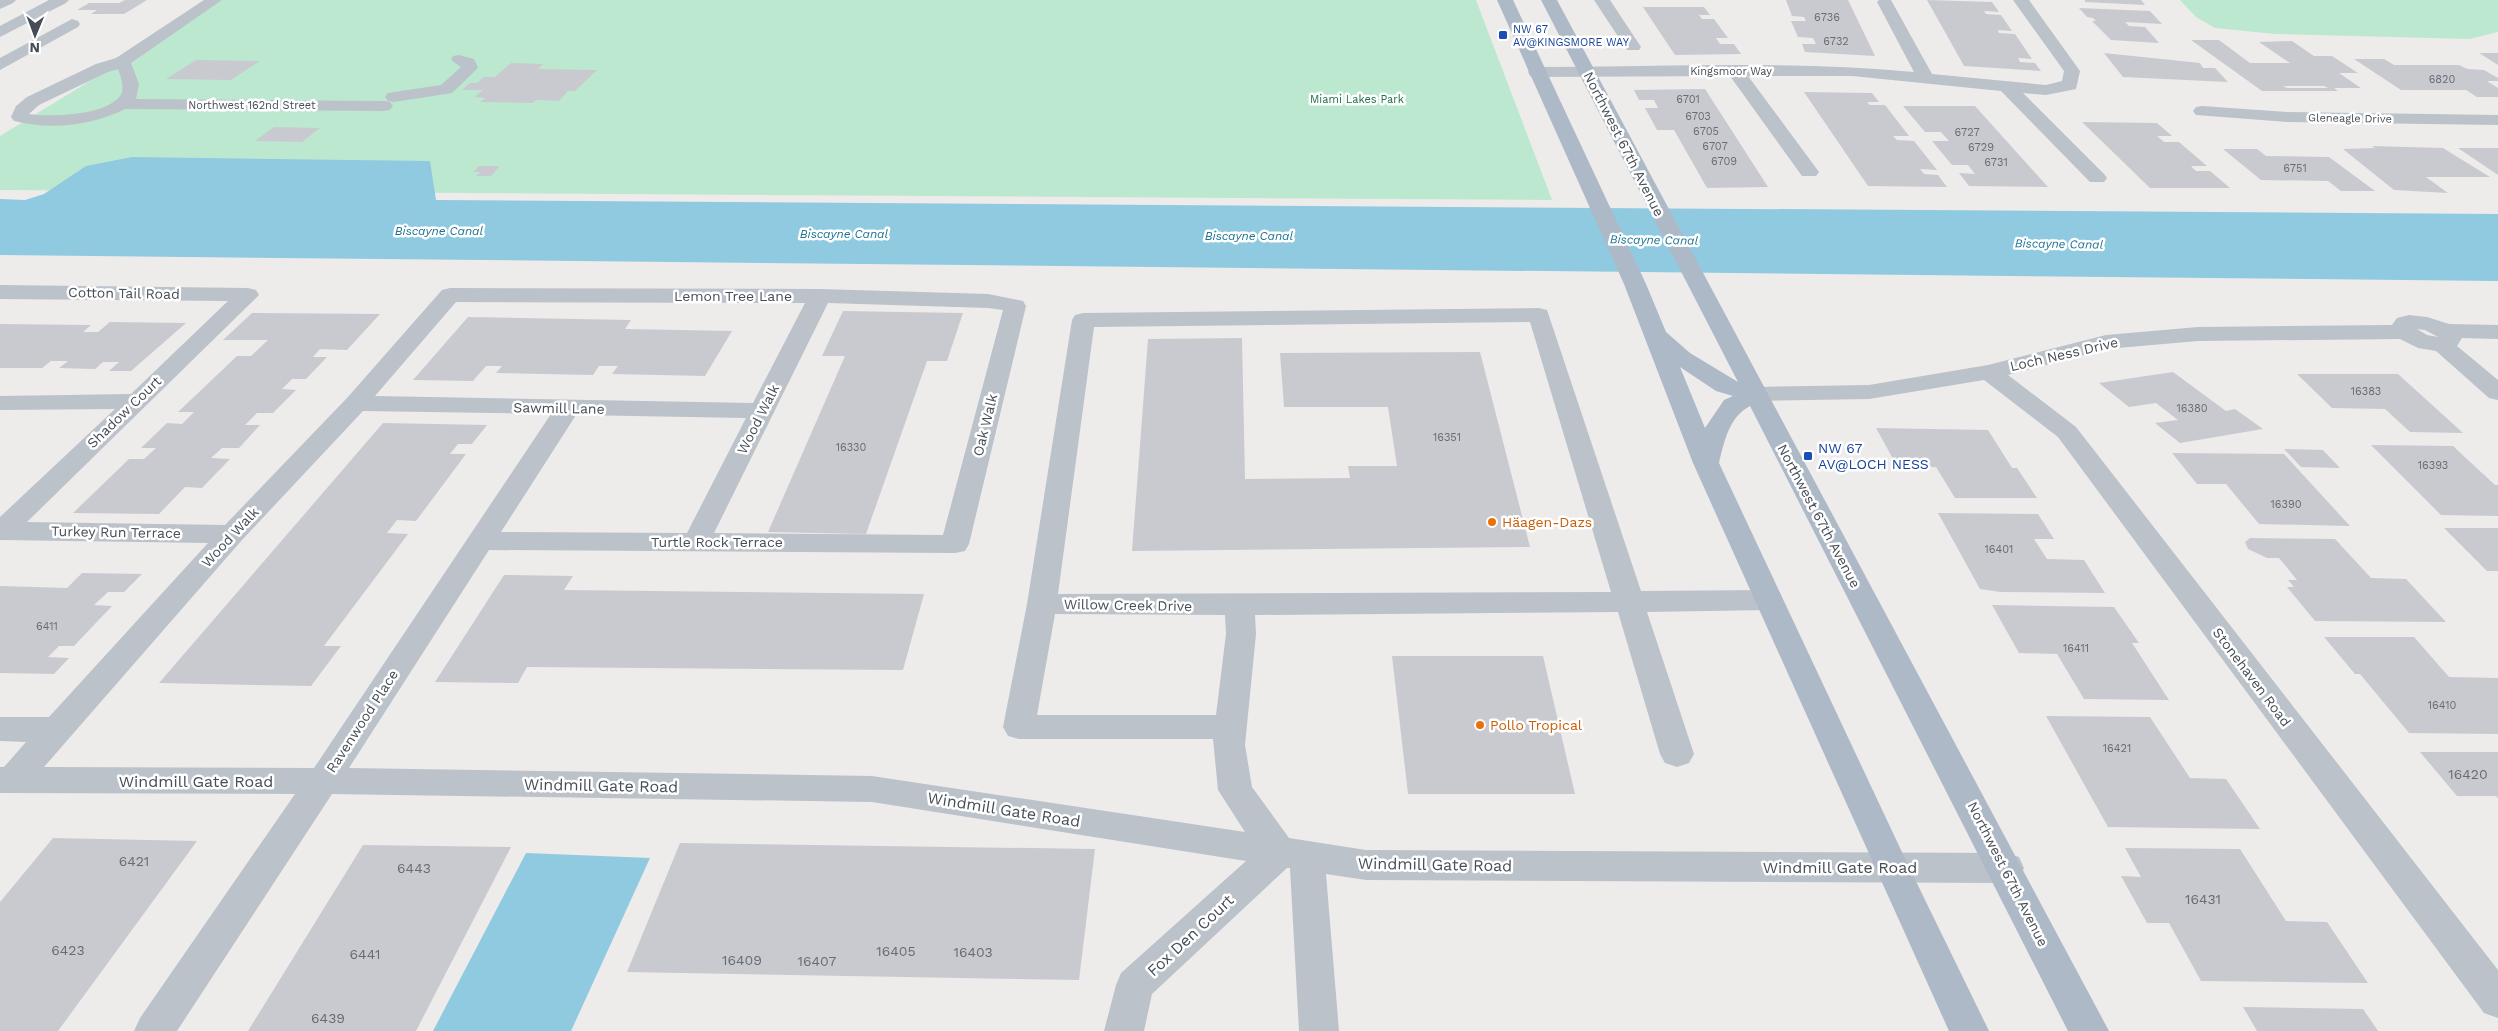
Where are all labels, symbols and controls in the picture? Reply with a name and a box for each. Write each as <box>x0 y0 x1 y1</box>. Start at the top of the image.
north arrow <box>10 10 60 60</box>
house number: 6736 <box>1814 11 1840 24</box>
place label: NW 67 AV@KINGSMORE WAY <box>1513 23 1630 49</box>
marker: NW 67 AV@KINGSMORE WAY <box>1497 29 1509 41</box>
house number: 6732 <box>1823 35 1849 48</box>
text: N <box>29 40 40 56</box>
street label: Kingsmoor Way <box>1690 65 1772 78</box>
street label: Northwest 67th Avenue <box>1580 69 1668 219</box>
house number: 6820 <box>2429 73 2456 86</box>
park label: Miami Lakes Park <box>1310 93 1404 106</box>
house number: 6701 <box>1676 93 1700 106</box>
street label: Northwest 162nd Street <box>188 99 316 112</box>
house number: 6703 <box>1685 110 1711 123</box>
street label: Gleneagle Drive <box>2308 111 2392 126</box>
house number: 6705 <box>1693 125 1719 138</box>
house number: 6727 <box>1954 126 1980 139</box>
house number: 6707 <box>1702 140 1728 153</box>
house number: 6729 <box>1968 141 1994 154</box>
house number: 6709 <box>1711 155 1737 168</box>
house number: 6731 <box>1984 156 2008 169</box>
house number: 6751 <box>2283 162 2307 175</box>
water label: Biscayne Canal <box>395 224 484 238</box>
water label: Biscayne Canal <box>800 227 889 241</box>
water label: Biscayne Canal <box>1205 229 1294 243</box>
water label: Biscayne Canal <box>1610 232 1699 248</box>
water label: Biscayne Canal <box>2015 236 2104 252</box>
street label: Cotton Tail Road <box>68 284 180 302</box>
street label: Lemon Tree Lane <box>674 288 792 304</box>
street label: Loch Ness Drive <box>2008 334 2120 374</box>
street label: Shadow Court <box>84 373 164 451</box>
street label: Wood Walk <box>734 381 782 457</box>
house number: 16383 <box>2351 385 2381 398</box>
street label: Oak Walk <box>970 392 1000 458</box>
street label: Sawmill Lane <box>513 399 605 417</box>
house number: 16380 <box>2176 402 2208 415</box>
house number: 16351 <box>1433 431 1461 444</box>
place label: NW 67 AV@LOCH NESS <box>1818 440 1929 472</box>
house number: 16330 <box>836 441 866 454</box>
street label: Northwest 67th Avenue <box>1774 441 1864 591</box>
marker: NW 67 AV@LOCH NESS <box>1802 450 1814 462</box>
house number: 16393 <box>2418 459 2448 472</box>
house number: 16390 <box>2270 498 2302 511</box>
street label: Wood Walk <box>198 504 262 570</box>
place label: Häagen-Dazs <box>1502 514 1592 530</box>
marker: Häagen-Dazs <box>1486 516 1498 528</box>
street label: Turkey Run Terrace <box>51 523 181 541</box>
street label: Turtle Rock Terrace <box>651 534 783 550</box>
house number: 16401 <box>1985 543 2013 556</box>
street label: Willow Creek Drive <box>1064 596 1192 614</box>
house number: 6411 <box>36 620 58 633</box>
street label: Stonehaven Road <box>2210 625 2294 729</box>
house number: 16411 <box>2063 642 2089 655</box>
street label: Ravenwood Place <box>323 667 401 775</box>
house number: 16410 <box>2428 699 2456 712</box>
place label: Pollo Tropical <box>1490 717 1583 733</box>
marker: Pollo Tropical <box>1474 719 1486 731</box>
house number: 16421 <box>2103 742 2131 755</box>
house number: 16420 <box>2448 766 2488 782</box>
street label: Windmill Gate Road <box>119 772 273 791</box>
street label: Windmill Gate Road <box>524 775 678 796</box>
street label: Windmill Gate Road <box>926 788 1082 831</box>
street label: Northwest 67th Avenue <box>1964 799 2052 949</box>
house number: 6421 <box>119 853 149 869</box>
street label: Windmill Gate Road <box>1358 854 1512 875</box>
street label: Windmill Gate Road <box>1763 858 1917 877</box>
house number: 6443 <box>397 860 431 876</box>
street label: Fox Den Court <box>1143 890 1238 980</box>
house number: 16431 <box>2185 891 2221 907</box>
house number: 6423 <box>51 942 85 958</box>
house number: 16405 <box>876 943 916 959</box>
house number: 16403 <box>953 944 993 960</box>
house number: 6441 <box>350 946 380 962</box>
house number: 16409 <box>722 952 762 968</box>
house number: 16407 <box>798 953 837 969</box>
house number: 6439 <box>311 1010 345 1026</box>

